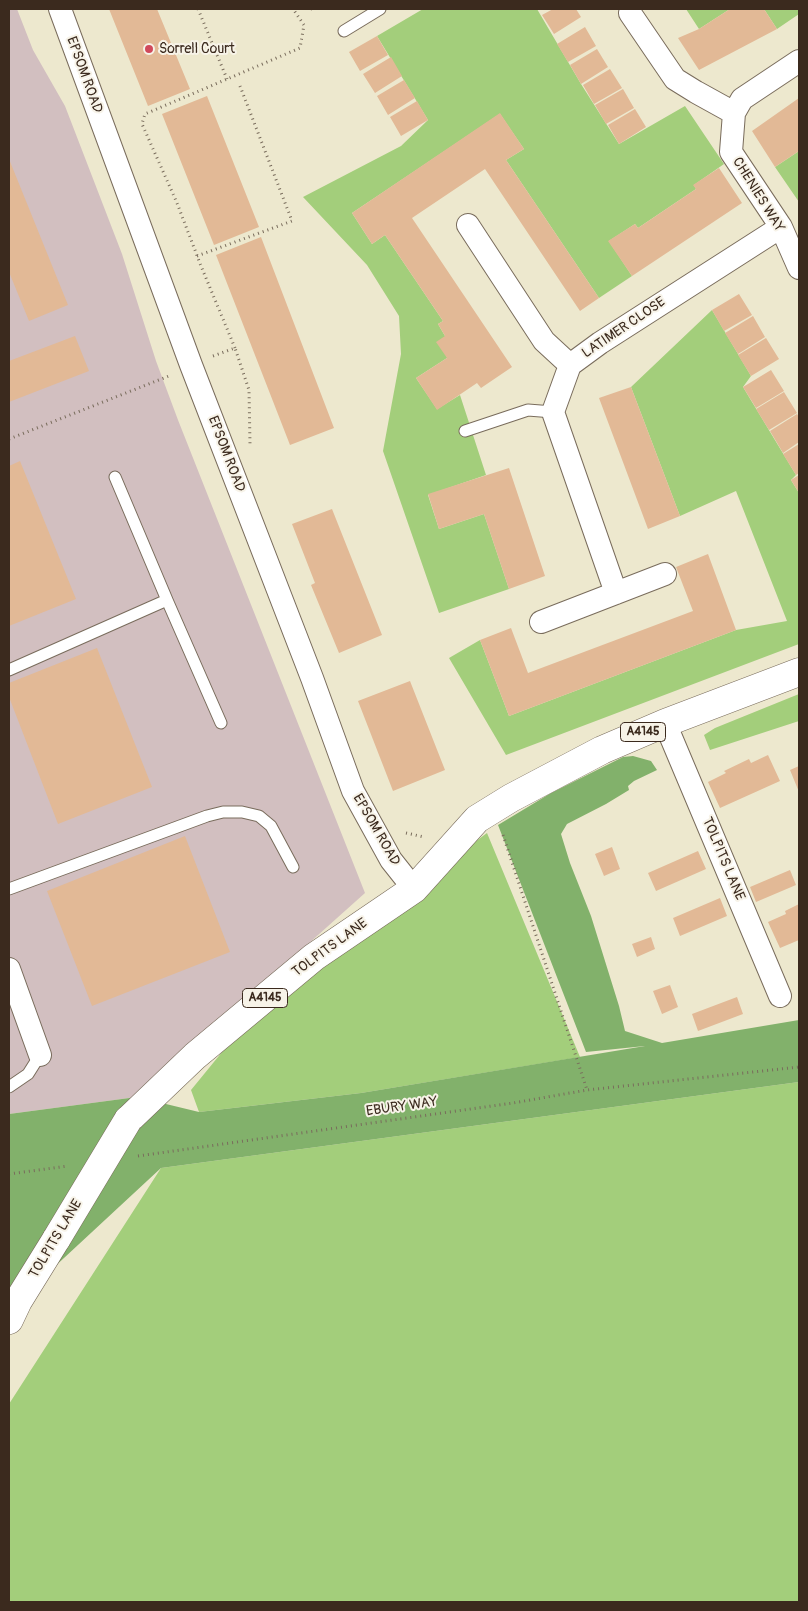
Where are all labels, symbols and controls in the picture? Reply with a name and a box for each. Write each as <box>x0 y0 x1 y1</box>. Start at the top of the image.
street label: EPSOM ROAD <box>62 35 106 115</box>
place label: Sorrell Court <box>159 41 235 57</box>
marker: Sorrell Court <box>143 43 155 55</box>
street label: CHENIES WAY <box>728 154 788 236</box>
street label: LATIMER CLOSE <box>579 294 669 362</box>
street label: EPSOM ROAD <box>204 414 248 494</box>
road number: A4145 <box>620 722 666 742</box>
street label: EPSOM ROAD <box>349 791 403 869</box>
street label: TOLPITS LANE <box>698 815 748 903</box>
street label: TOLPITS LANE <box>289 915 371 981</box>
road number: A4145 <box>242 988 288 1008</box>
street label: EBURY WAY <box>365 1094 439 1120</box>
street label: TOLPITS LANE <box>26 1197 86 1281</box>

